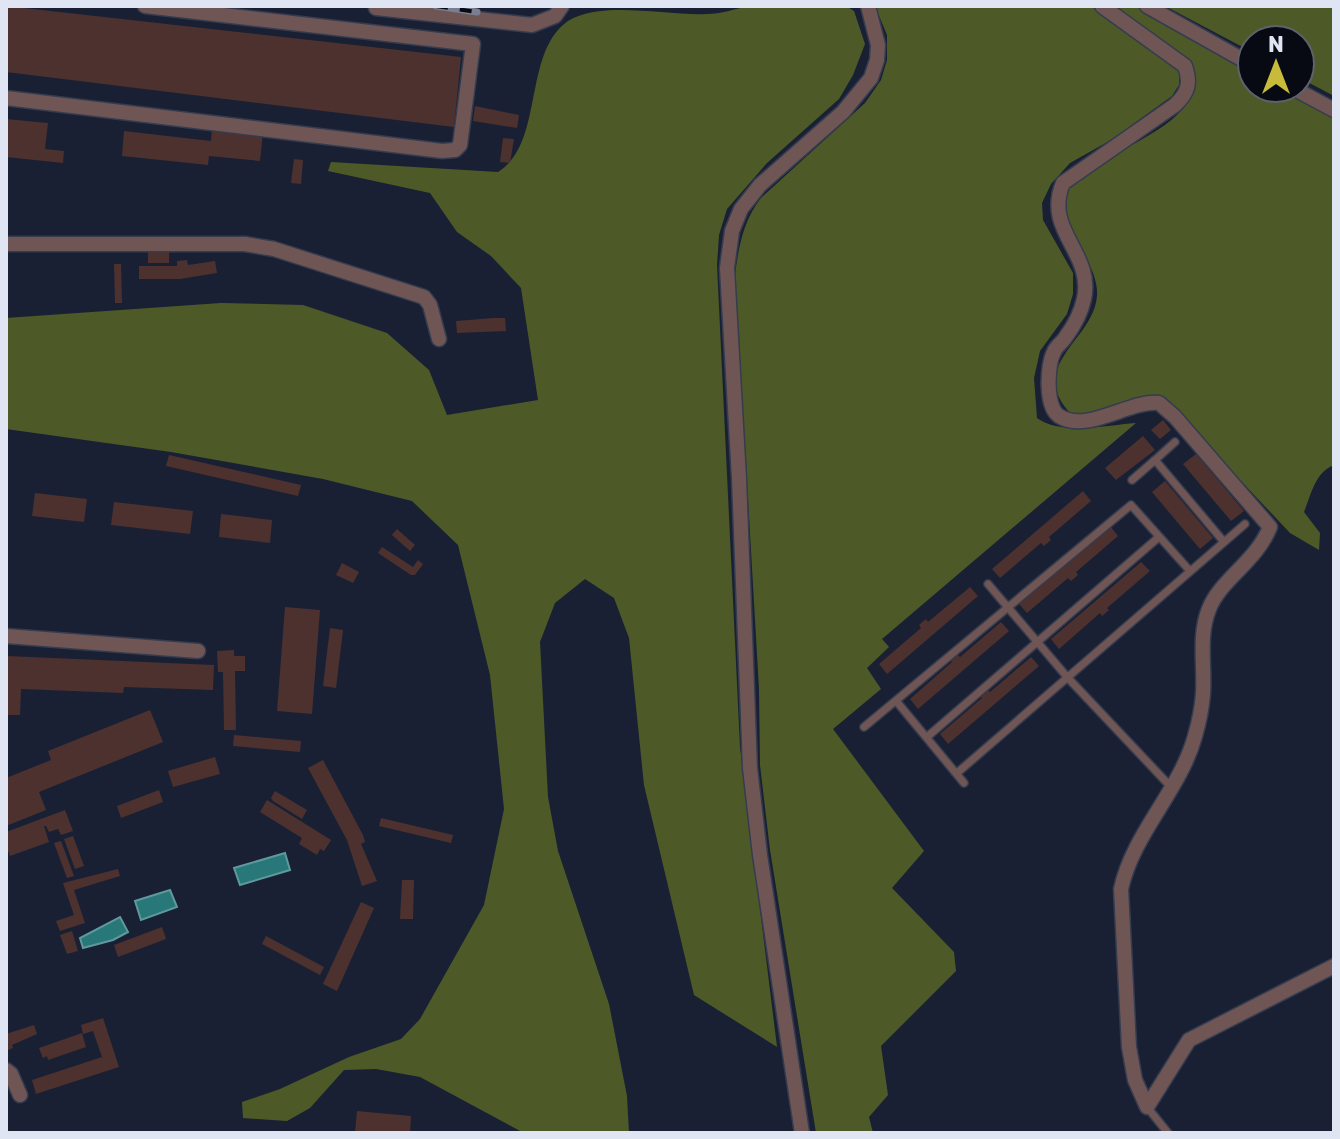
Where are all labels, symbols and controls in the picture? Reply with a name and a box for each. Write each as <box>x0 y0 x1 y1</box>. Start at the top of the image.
north arrow <box>1236 24 1316 104</box>
text: N <box>1268 31 1284 58</box>

